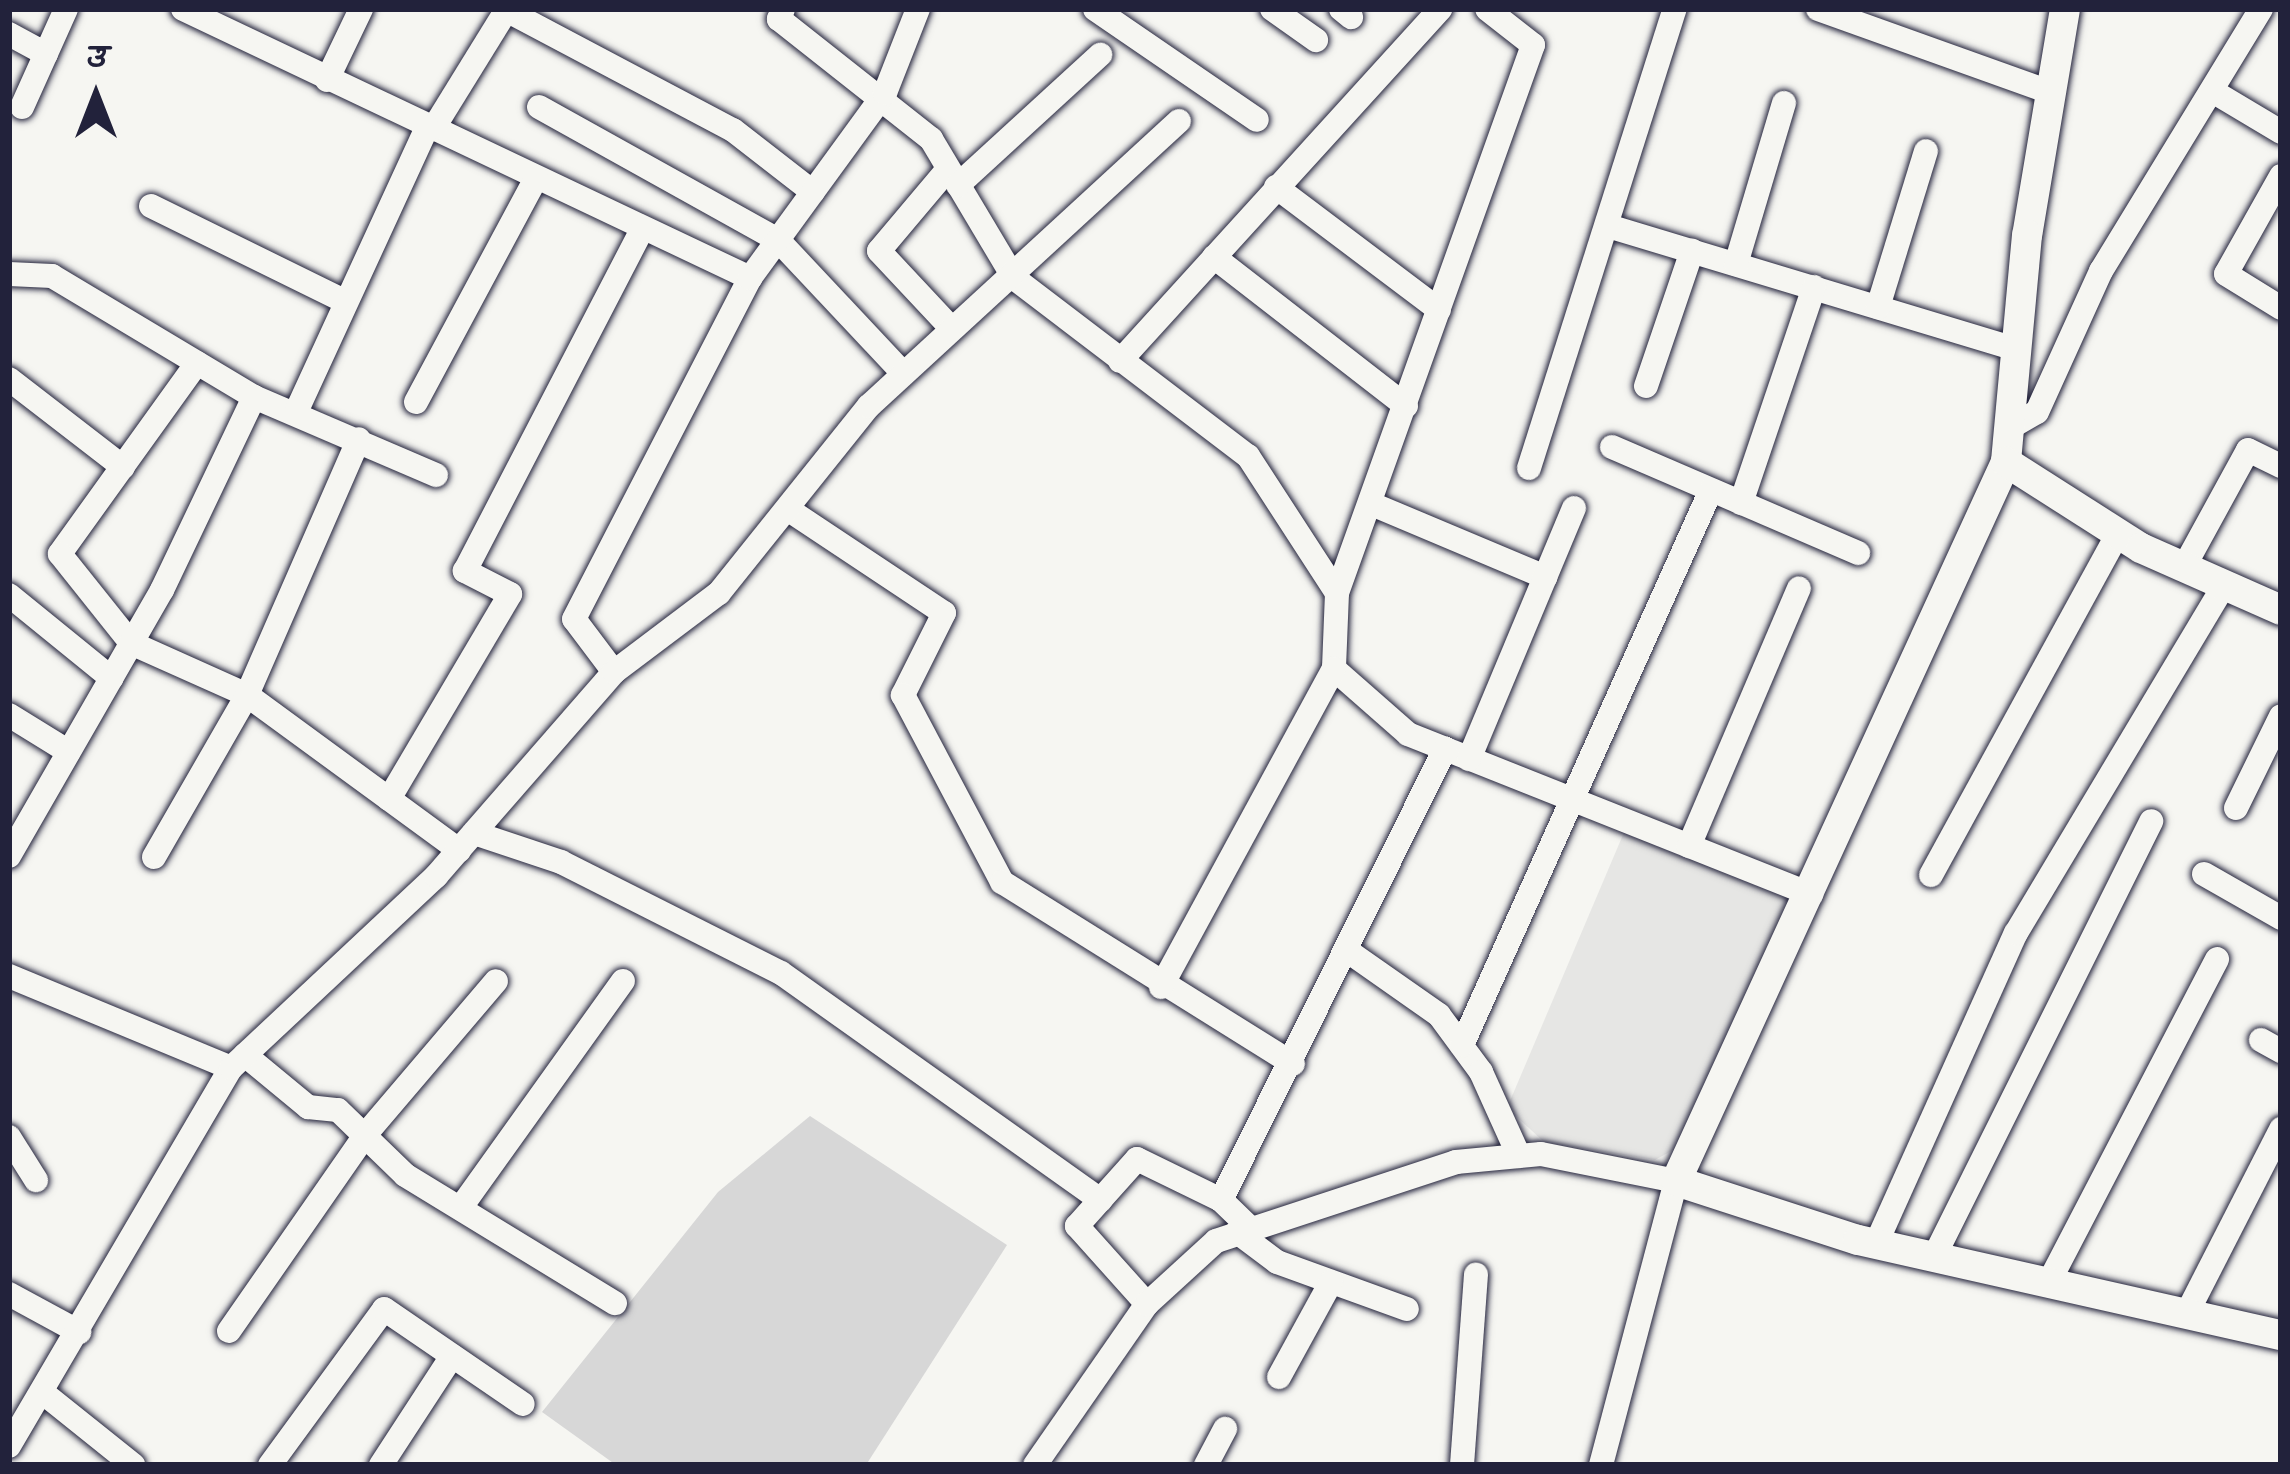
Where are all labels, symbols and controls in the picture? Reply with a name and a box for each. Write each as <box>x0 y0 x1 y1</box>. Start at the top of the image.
text: उ <box>86 33 106 86</box>
north arrow <box>36 36 156 156</box>

